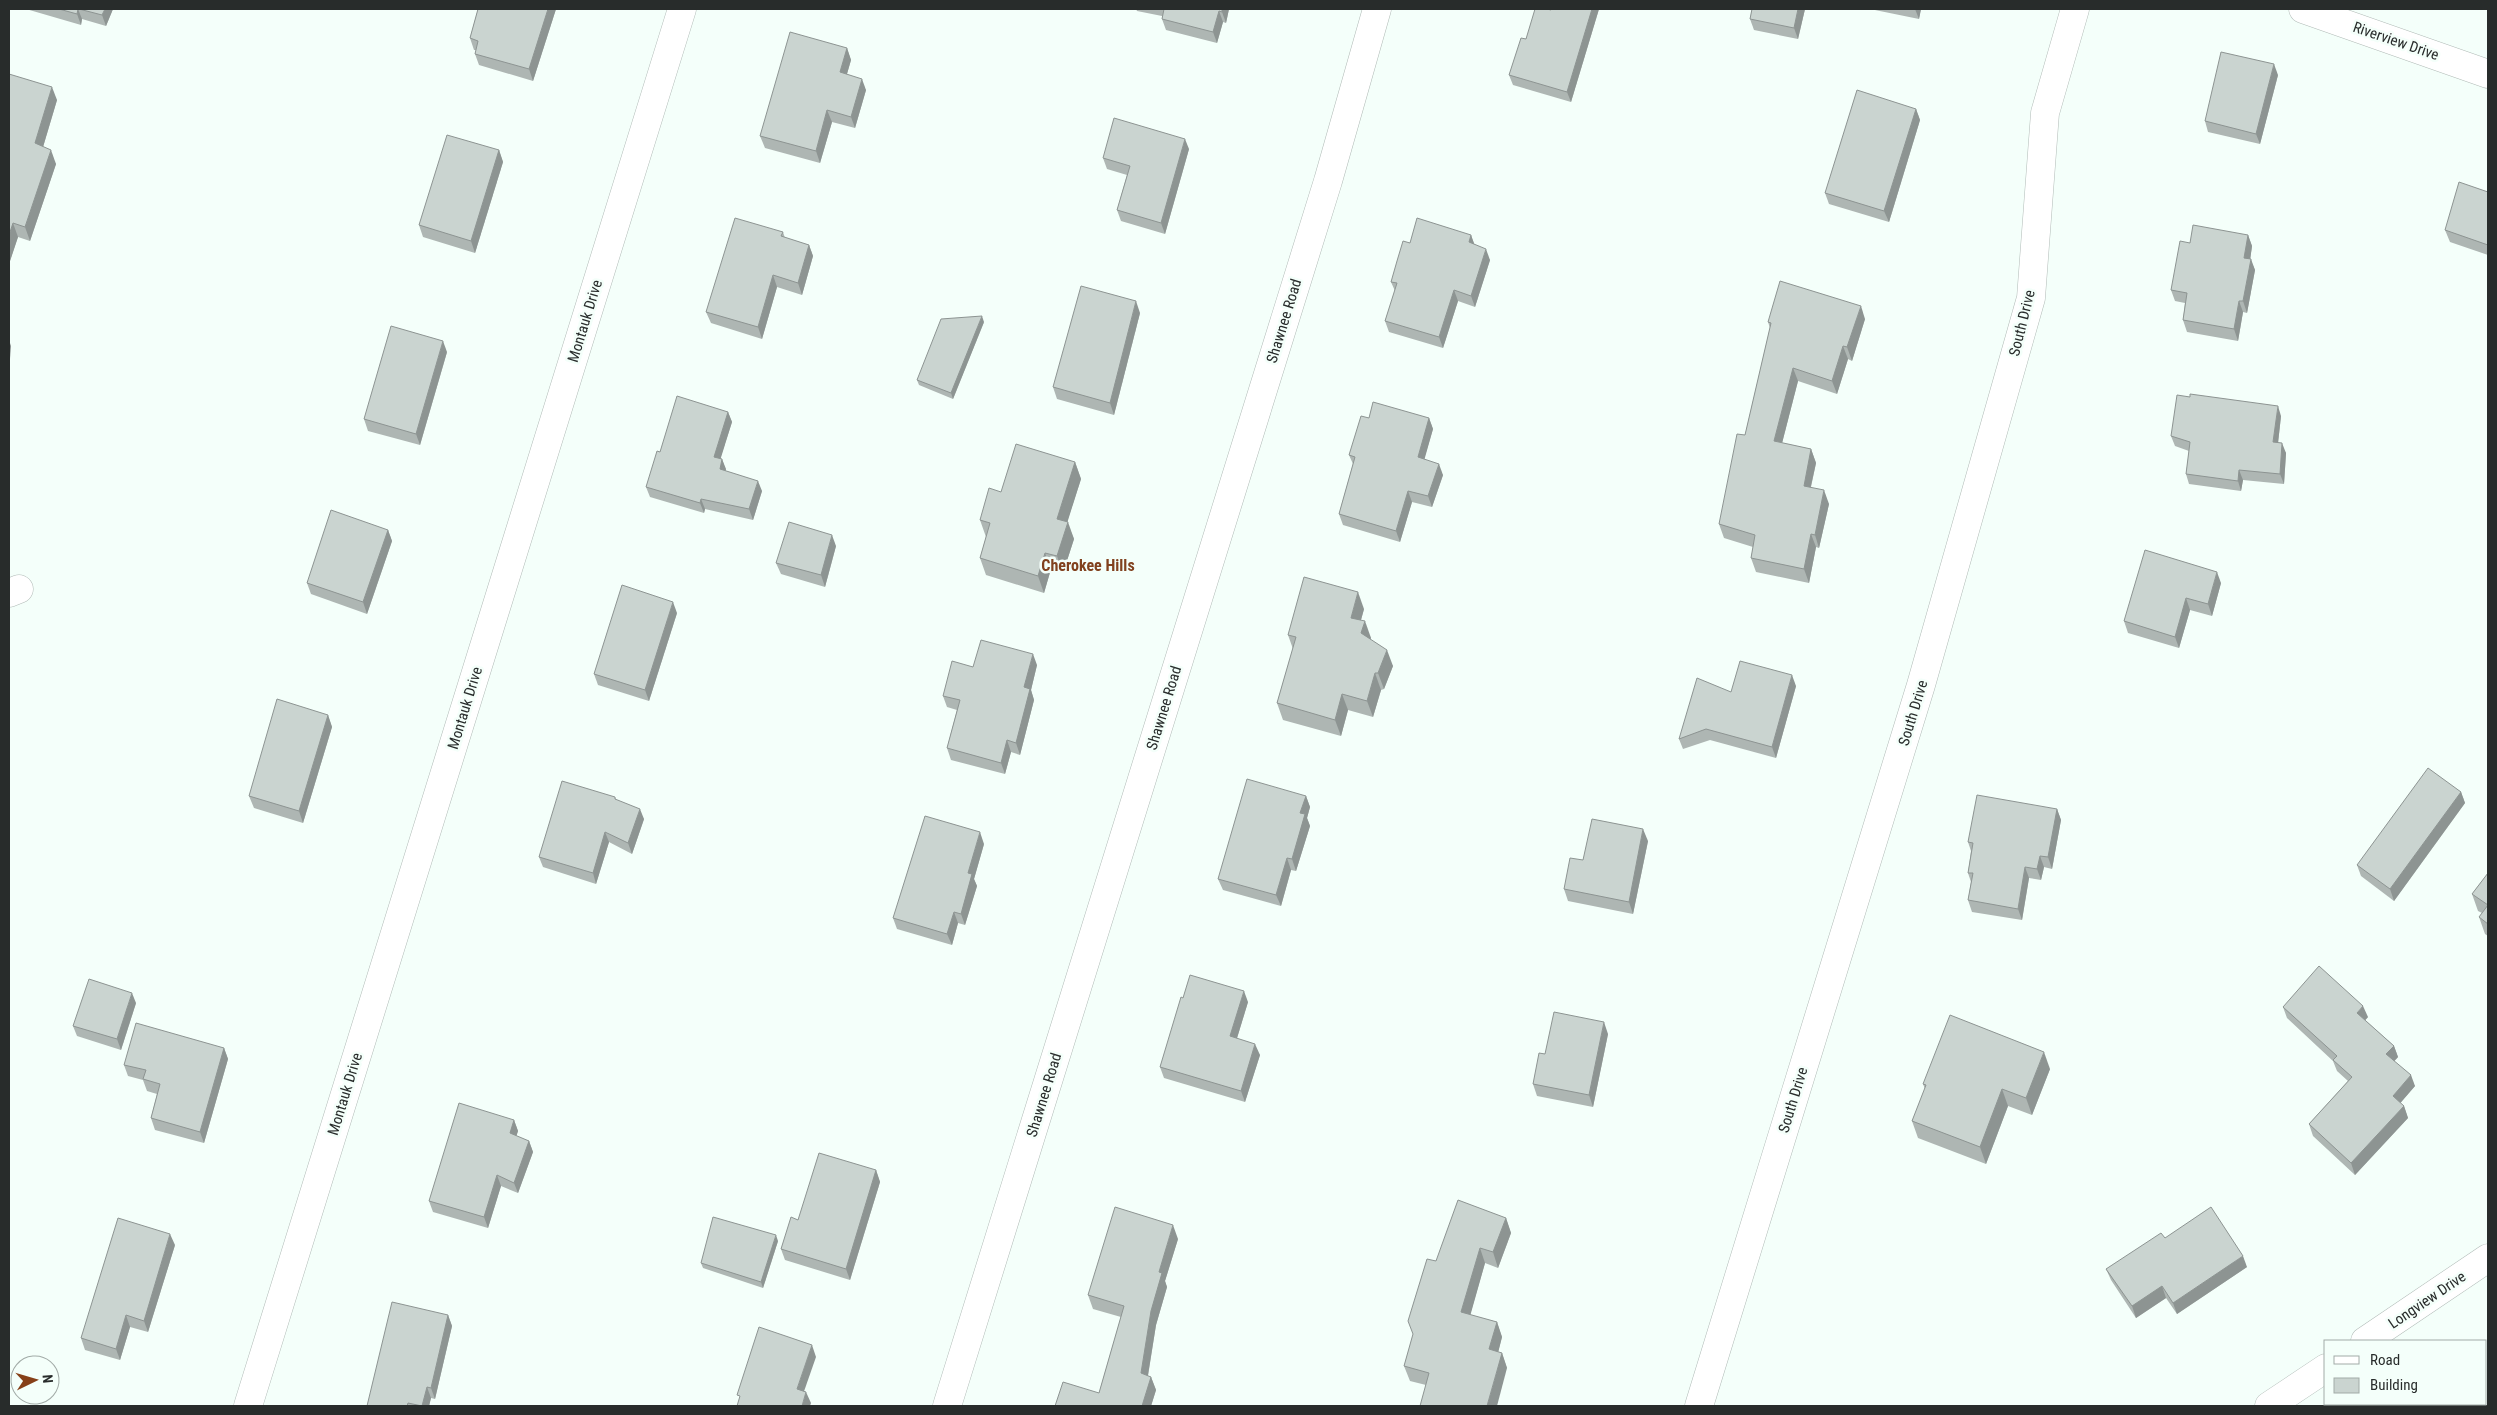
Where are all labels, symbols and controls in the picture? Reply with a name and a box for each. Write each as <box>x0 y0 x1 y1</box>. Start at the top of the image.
street label: Riverview Drive <box>2351 18 2441 64</box>
street label: Shawnee Road <box>1263 277 1305 365</box>
street label: Montauk Drive <box>564 278 606 364</box>
street label: South Drive <box>2005 288 2039 358</box>
district label: Cherokee Hills <box>1041 556 1135 575</box>
street label: Shawnee Road <box>1143 664 1185 752</box>
street label: Montauk Drive <box>444 665 486 751</box>
street label: South Drive <box>1895 678 1931 748</box>
street label: Montauk Drive <box>324 1051 366 1137</box>
street label: Shawnee Road <box>1023 1051 1065 1139</box>
street label: South Drive <box>1775 1065 1811 1135</box>
street label: Longview Drive <box>2385 1268 2469 1332</box>
legend <box>2324 1340 2487 1405</box>
text: Road <box>2370 1351 2400 1369</box>
north arrow <box>10 1355 60 1405</box>
text: N <box>40 1374 56 1384</box>
text: Building <box>2370 1376 2418 1394</box>

